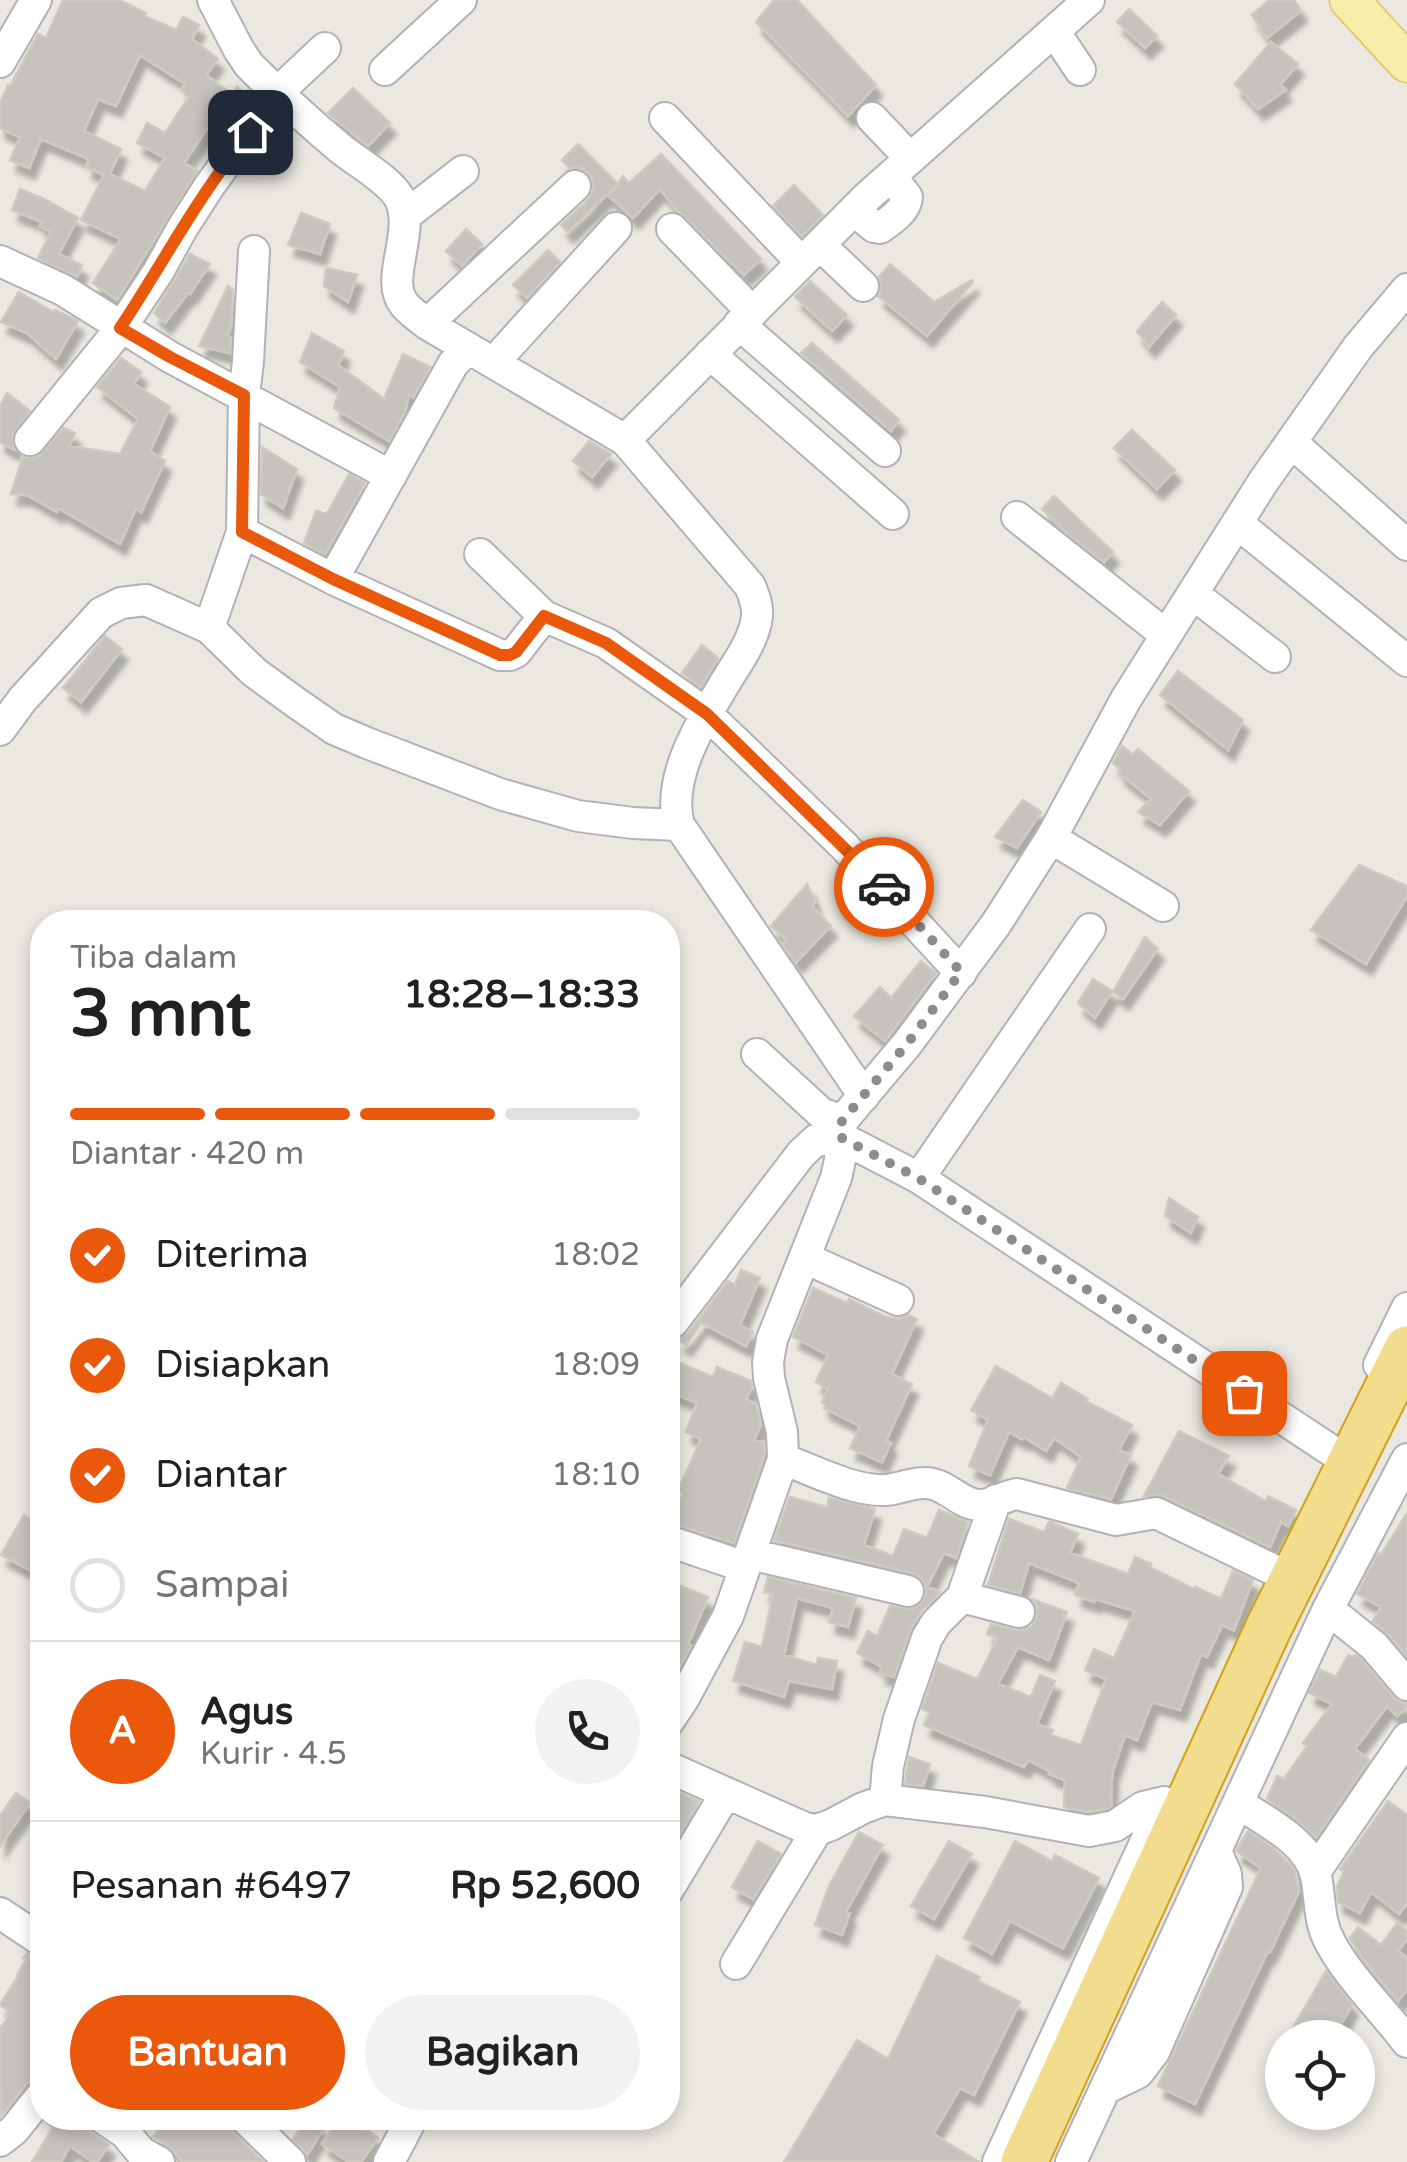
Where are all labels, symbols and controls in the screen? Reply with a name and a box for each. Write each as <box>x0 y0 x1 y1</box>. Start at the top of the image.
pin <box>208 90 293 175</box>
icon: home <box>223 105 278 160</box>
courier <box>834 837 934 937</box>
icon: car <box>857 860 912 915</box>
text: Tiba dalam <box>70 939 237 977</box>
text: 18:28–18:33 <box>403 972 640 1018</box>
text: 3 mnt <box>70 975 251 1054</box>
text: Diantar · 420 m <box>70 1135 304 1173</box>
icon: check <box>70 1228 125 1283</box>
text: Diterima <box>155 1232 309 1278</box>
text: 18:02 <box>551 1236 640 1274</box>
icon: check <box>70 1338 125 1393</box>
text: Disiapkan <box>155 1342 331 1388</box>
text: 18:09 <box>551 1346 640 1384</box>
pin <box>1202 1351 1287 1436</box>
icon: bag <box>1217 1366 1272 1421</box>
icon: check <box>70 1448 125 1503</box>
text: Diantar <box>155 1452 287 1498</box>
text: 18:10 <box>551 1456 640 1494</box>
text: Sampai <box>155 1562 289 1608</box>
button: phone <box>535 1679 640 1784</box>
text: Agus <box>200 1689 293 1735</box>
text: A <box>108 1708 137 1754</box>
text: Kurir · 4.5 <box>200 1735 347 1773</box>
text: Pesanan #6497 <box>70 1863 352 1909</box>
text: Rp 52,600 <box>450 1863 640 1909</box>
button: Bantuan <box>70 1995 345 2110</box>
button: Bagikan <box>365 1995 640 2110</box>
map controls <box>1265 2020 1375 2130</box>
button: locate <box>1265 2020 1375 2130</box>

